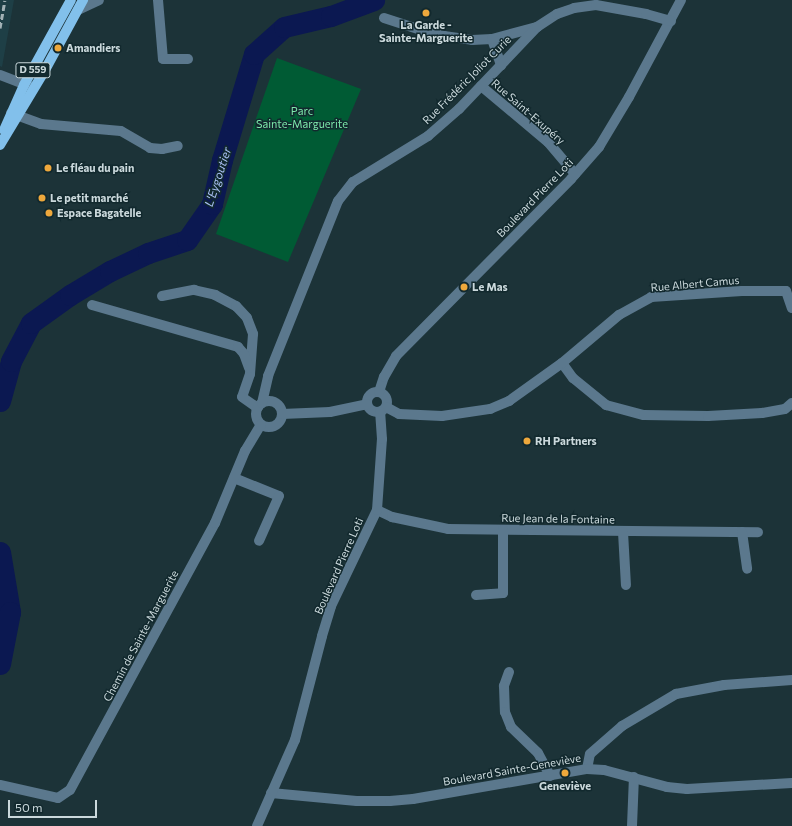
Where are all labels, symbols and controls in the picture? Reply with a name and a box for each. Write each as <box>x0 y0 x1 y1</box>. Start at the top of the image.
marker: La Garde - Sainte-Marguerite <box>421 8 431 18</box>
place label: La Garde - Sainte-Marguerite <box>379 19 473 45</box>
street label: Rue Frédéric Joliot Curie <box>420 33 514 127</box>
place label: Amandiers <box>66 41 120 55</box>
marker: Amandiers <box>53 43 63 53</box>
road number: D 559 <box>15 62 51 78</box>
street label: Rue Saint-Exupéry <box>489 77 567 147</box>
park label: Parc Sainte-Marguerite <box>256 105 348 131</box>
water label: L'Eygoutier <box>202 145 234 209</box>
street label: Boulevard Pierre Loti <box>494 156 576 240</box>
place label: Le fléau du pain <box>56 161 134 175</box>
marker: Le fléau du pain <box>43 163 53 173</box>
place label: Le petit marché <box>50 191 128 205</box>
marker: Le petit marché <box>37 193 47 203</box>
place label: Espace Bagatelle <box>57 206 141 220</box>
marker: Espace Bagatelle <box>44 208 54 218</box>
street label: Rue Albert Camus <box>650 274 740 294</box>
place label: Le Mas <box>472 280 508 294</box>
marker: Le Mas <box>459 282 469 292</box>
place label: RH Partners <box>535 434 597 448</box>
marker: RH Partners <box>522 436 532 446</box>
street label: Rue Jean de la Fontaine <box>501 511 615 527</box>
street label: Boulevard Pierre Loti <box>312 516 366 616</box>
street label: Chemin de Sainte-Marguerite <box>101 568 181 704</box>
street label: Boulevard Sainte-Geneviève <box>442 751 582 789</box>
marker: Geneviève <box>560 768 570 778</box>
place label: Geneviève <box>539 779 591 793</box>
scale bar <box>10 792 99 818</box>
text: 50 m <box>15 800 43 814</box>

